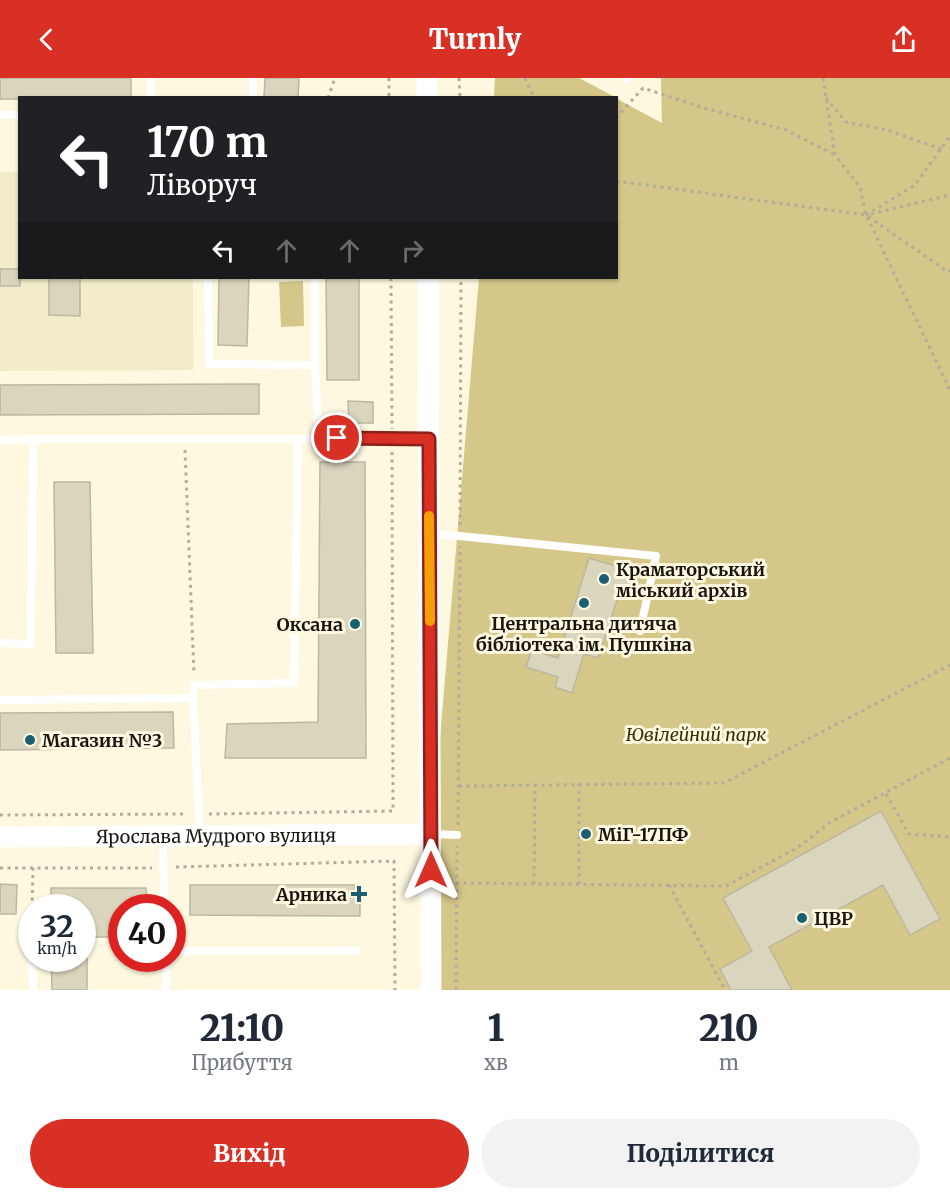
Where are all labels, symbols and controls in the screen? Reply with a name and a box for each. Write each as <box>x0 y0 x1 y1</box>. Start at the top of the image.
text: Turnly <box>429 22 521 56</box>
icon: back <box>30 23 63 56</box>
icon: share <box>887 23 920 56</box>
text: 170 m <box>147 116 268 168</box>
icon: left <box>48 120 126 198</box>
text: Ліворуч <box>147 168 257 202</box>
icon: left <box>207 234 240 267</box>
icon: ahead <box>270 234 303 267</box>
icon: ahead <box>333 234 366 267</box>
icon: right <box>396 234 429 267</box>
pin <box>311 412 362 463</box>
icon: arrive <box>320 421 353 454</box>
place label: Краматорський міський архів <box>616 558 766 602</box>
marker: Краматорський міський архів <box>597 572 611 586</box>
marker: Центральна дитяча бібліотека ім. Пушкіна <box>577 596 591 610</box>
place label: Центральна дитяча бібліотека ім. Пушкіна <box>476 612 692 656</box>
place label: Оксана <box>276 613 343 636</box>
marker: Оксана <box>348 617 362 631</box>
park label: Ювілейний парк <box>626 723 766 746</box>
place label: Магазин №3 <box>42 729 162 752</box>
marker: Магазин №3 <box>23 733 37 747</box>
street label: Ярослава Мудрого вулиця <box>96 823 337 848</box>
place label: МіГ-17ПФ <box>598 823 689 846</box>
marker: МіГ-17ПФ <box>579 827 593 841</box>
position arrow <box>399 838 463 902</box>
place label: Арника <box>275 883 347 906</box>
marker: Арника <box>352 887 366 901</box>
speed limit sign: 40 <box>108 894 186 972</box>
text: 32 <box>40 907 74 945</box>
place label: ЦВР <box>814 907 853 930</box>
marker: ЦВР <box>795 911 809 925</box>
text: km/h <box>37 939 77 958</box>
text: 21:10 <box>200 1006 284 1051</box>
text: 1 <box>487 1006 504 1051</box>
text: 210 <box>699 1006 759 1051</box>
text: Прибуття <box>191 1050 293 1075</box>
text: хв <box>484 1050 508 1075</box>
text: m <box>719 1050 739 1075</box>
button: Вихід <box>30 1119 469 1188</box>
button: Поділитися <box>481 1119 920 1188</box>

